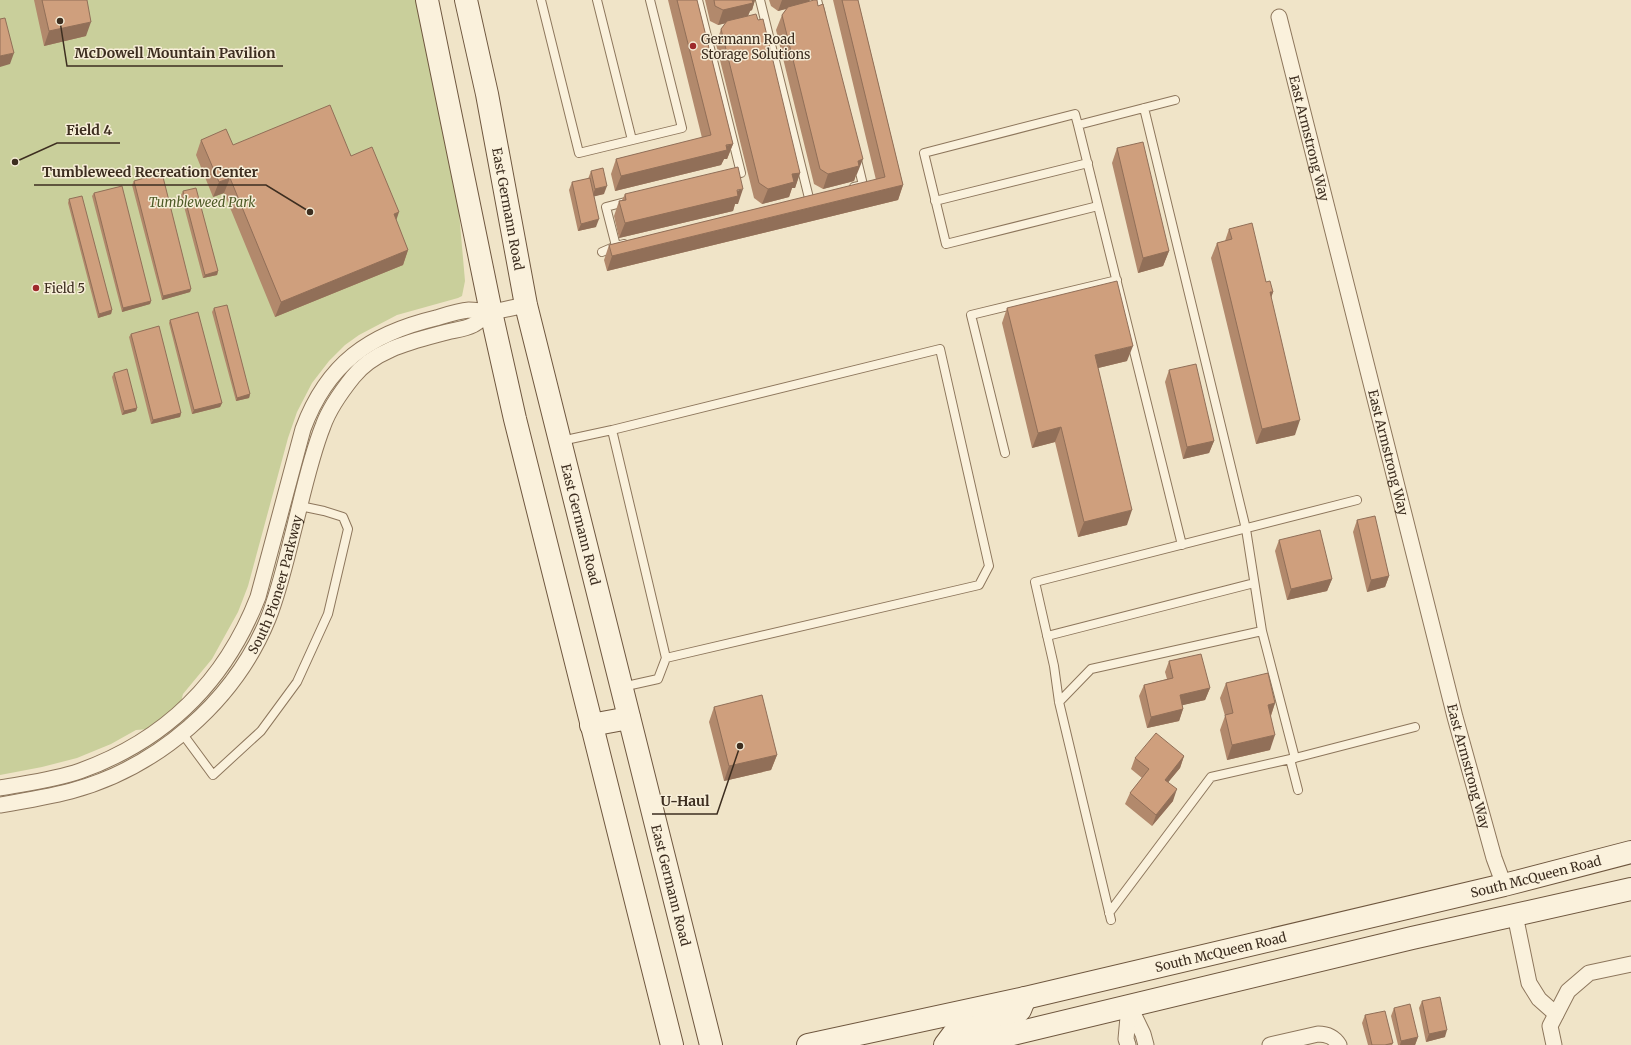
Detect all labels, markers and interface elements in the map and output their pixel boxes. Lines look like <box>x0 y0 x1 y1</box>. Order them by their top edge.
place label: Germann Road Storage Solutions <box>701 31 810 63</box>
callout: McDowell Mountain Pavilion <box>67 40 283 66</box>
marker: Germann Road Storage Solutions <box>688 41 698 51</box>
text: McDowell Mountain Pavilion <box>75 44 276 62</box>
street label: East Armstrong Way <box>1285 74 1333 203</box>
callout: Field 4 <box>57 117 120 143</box>
text: Field 4 <box>66 121 112 139</box>
street label: East Germann Road <box>488 146 527 272</box>
callout: Tumbleweed Recreation Center <box>34 159 266 185</box>
text: Tumbleweed Recreation Center <box>42 163 259 181</box>
park label: Tumbleweed Park <box>149 194 255 211</box>
place label: Field 5 <box>44 280 85 297</box>
marker: Field 5 <box>31 283 41 293</box>
street label: East Armstrong Way <box>1364 388 1412 518</box>
street label: East Germann Road <box>557 462 604 587</box>
street label: South Pioneer Parkway <box>244 513 306 657</box>
street label: East Armstrong Way <box>1443 702 1494 831</box>
callout: U-Haul <box>652 788 717 814</box>
text: U-Haul <box>661 792 710 810</box>
street label: East Germann Road <box>647 823 694 948</box>
street label: South McQueen Road <box>1469 852 1603 902</box>
street label: South McQueen Road <box>1153 929 1288 976</box>

